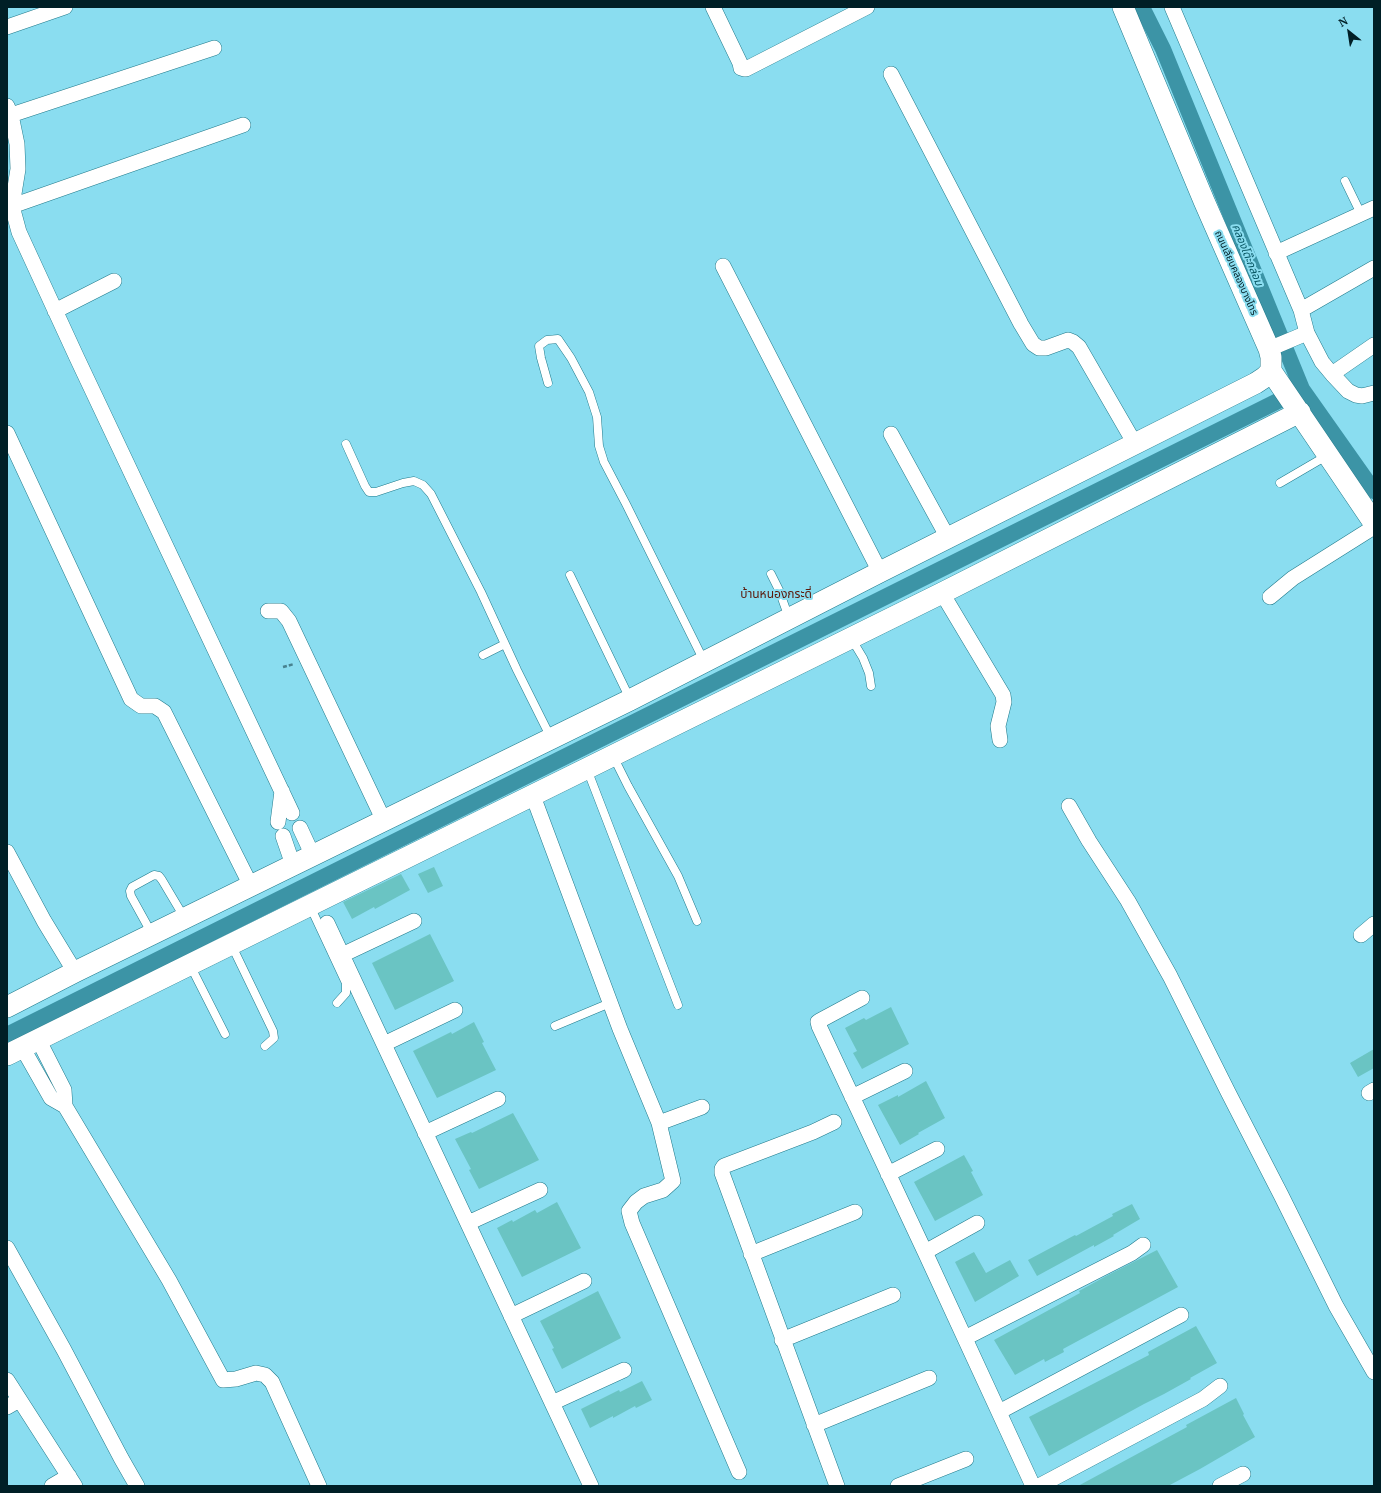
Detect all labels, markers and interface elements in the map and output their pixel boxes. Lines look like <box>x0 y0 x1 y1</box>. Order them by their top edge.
north arrow <box>1329 12 1369 52</box>
text: N <box>1336 13 1350 30</box>
water label: คลองโต๊ะกล่อม <box>1229 222 1265 288</box>
street label: ถนนเลียบคลองบางไทร <box>1212 229 1260 317</box>
district label: บ้านหนองกระดี่ <box>740 588 812 602</box>

